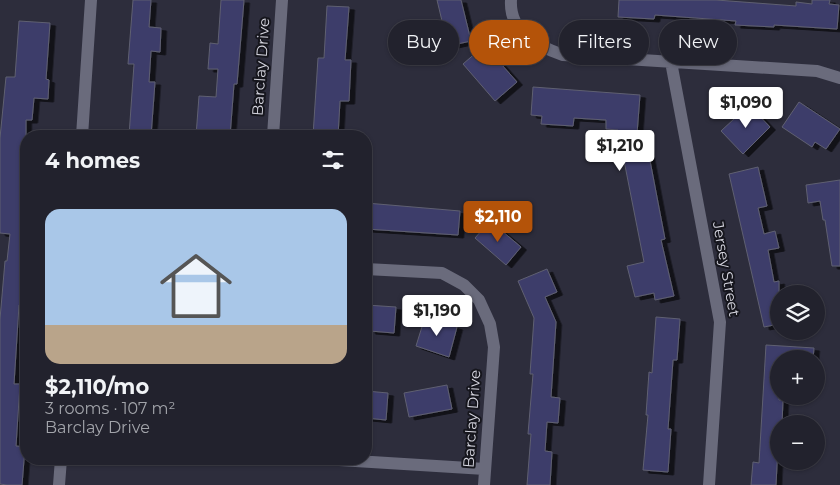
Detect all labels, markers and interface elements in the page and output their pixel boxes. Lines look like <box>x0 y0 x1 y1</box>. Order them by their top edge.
street label: Barclay Drive <box>248 17 273 117</box>
chip: Buy <box>388 20 459 65</box>
chip: Rent <box>469 20 549 65</box>
chip: Filters <box>559 20 649 65</box>
chip: New <box>659 20 737 65</box>
pin: $1,090 <box>705 86 787 129</box>
text: $1,090 <box>720 93 772 112</box>
pin: $1,210 <box>579 130 661 172</box>
text: $1,210 <box>596 136 644 155</box>
icon: filters <box>319 146 347 174</box>
text: 4 homes <box>45 148 140 173</box>
pin: $2,110 <box>457 200 539 243</box>
text: $2,110 <box>474 207 522 226</box>
street label: Jersey Street <box>709 219 744 318</box>
icon: home <box>151 241 241 331</box>
map controls <box>770 285 825 470</box>
button: layers <box>770 285 825 340</box>
pin: $1,190 <box>396 294 478 337</box>
text: $1,190 <box>413 301 461 320</box>
button: + <box>770 350 825 405</box>
street label: Barclay Drive <box>459 369 484 469</box>
text: $2,110/mo <box>45 374 149 399</box>
text: 3 rooms · 107 m² <box>45 399 175 418</box>
button: − <box>770 415 825 470</box>
text: Barclay Drive <box>45 418 150 437</box>

